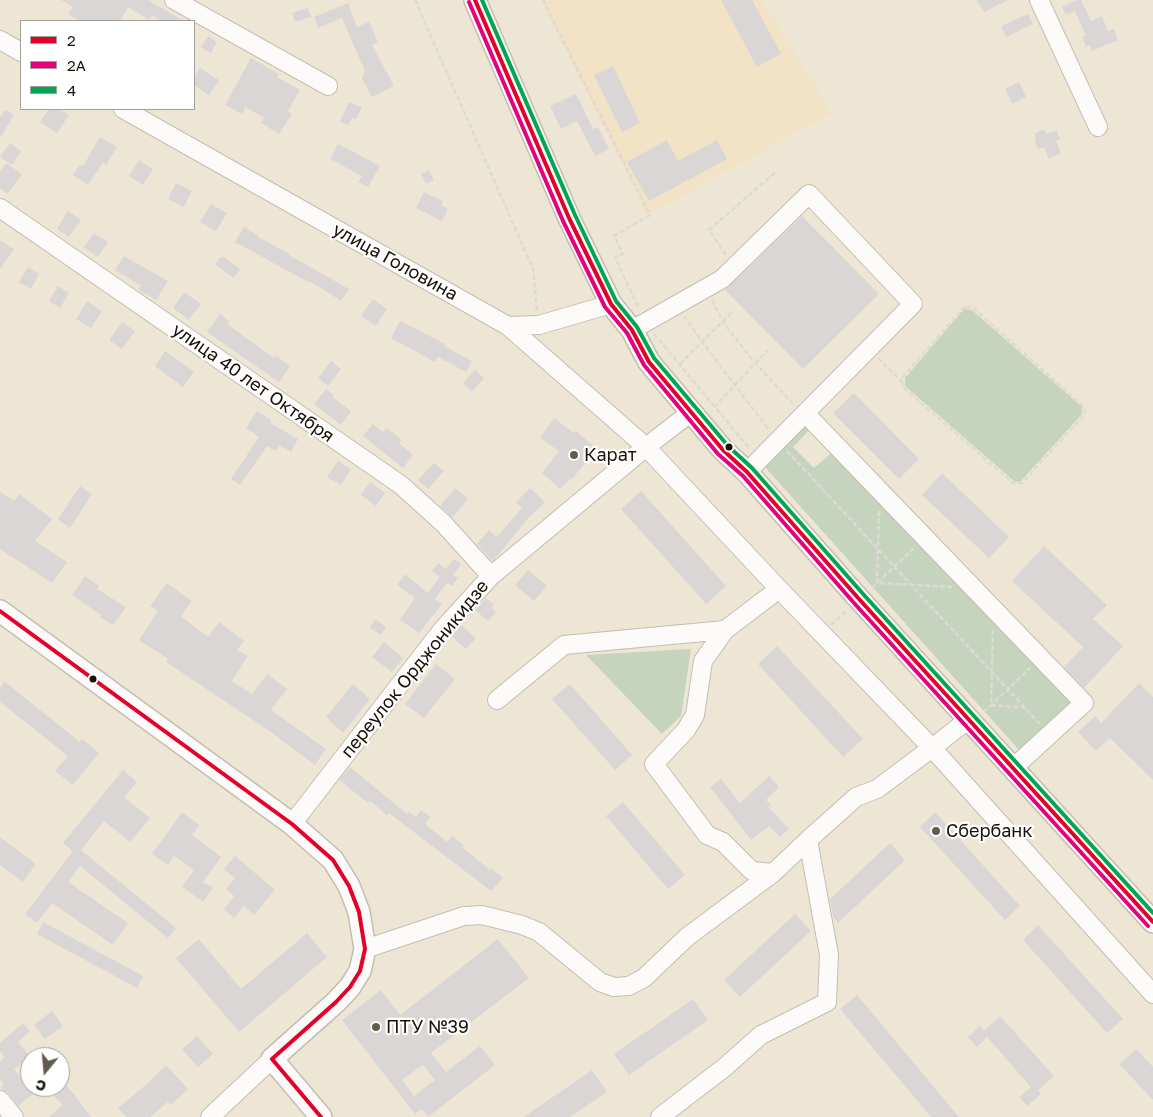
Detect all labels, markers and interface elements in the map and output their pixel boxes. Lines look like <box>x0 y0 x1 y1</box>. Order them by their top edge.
legend <box>20 20 195 110</box>
text: 2 <box>67 31 76 49</box>
text: 2А <box>67 56 86 74</box>
text: 4 <box>67 81 76 99</box>
street label: улица Головина <box>329 219 461 305</box>
street label: улица 40 лет Октября <box>168 319 338 447</box>
unlabelled marker <box>724 442 734 452</box>
place label: Карат <box>584 444 636 466</box>
marker: Карат <box>568 449 580 461</box>
street label: переулок Орджоникидзе <box>337 576 493 762</box>
unlabelled marker <box>88 674 98 684</box>
place label: Сбербанк <box>946 820 1033 842</box>
marker: Сбербанк <box>930 825 942 837</box>
place label: ПТУ №39 <box>386 1016 469 1038</box>
marker: ПТУ №39 <box>370 1021 382 1033</box>
north arrow <box>20 1047 70 1097</box>
text: С <box>34 1076 48 1095</box>

